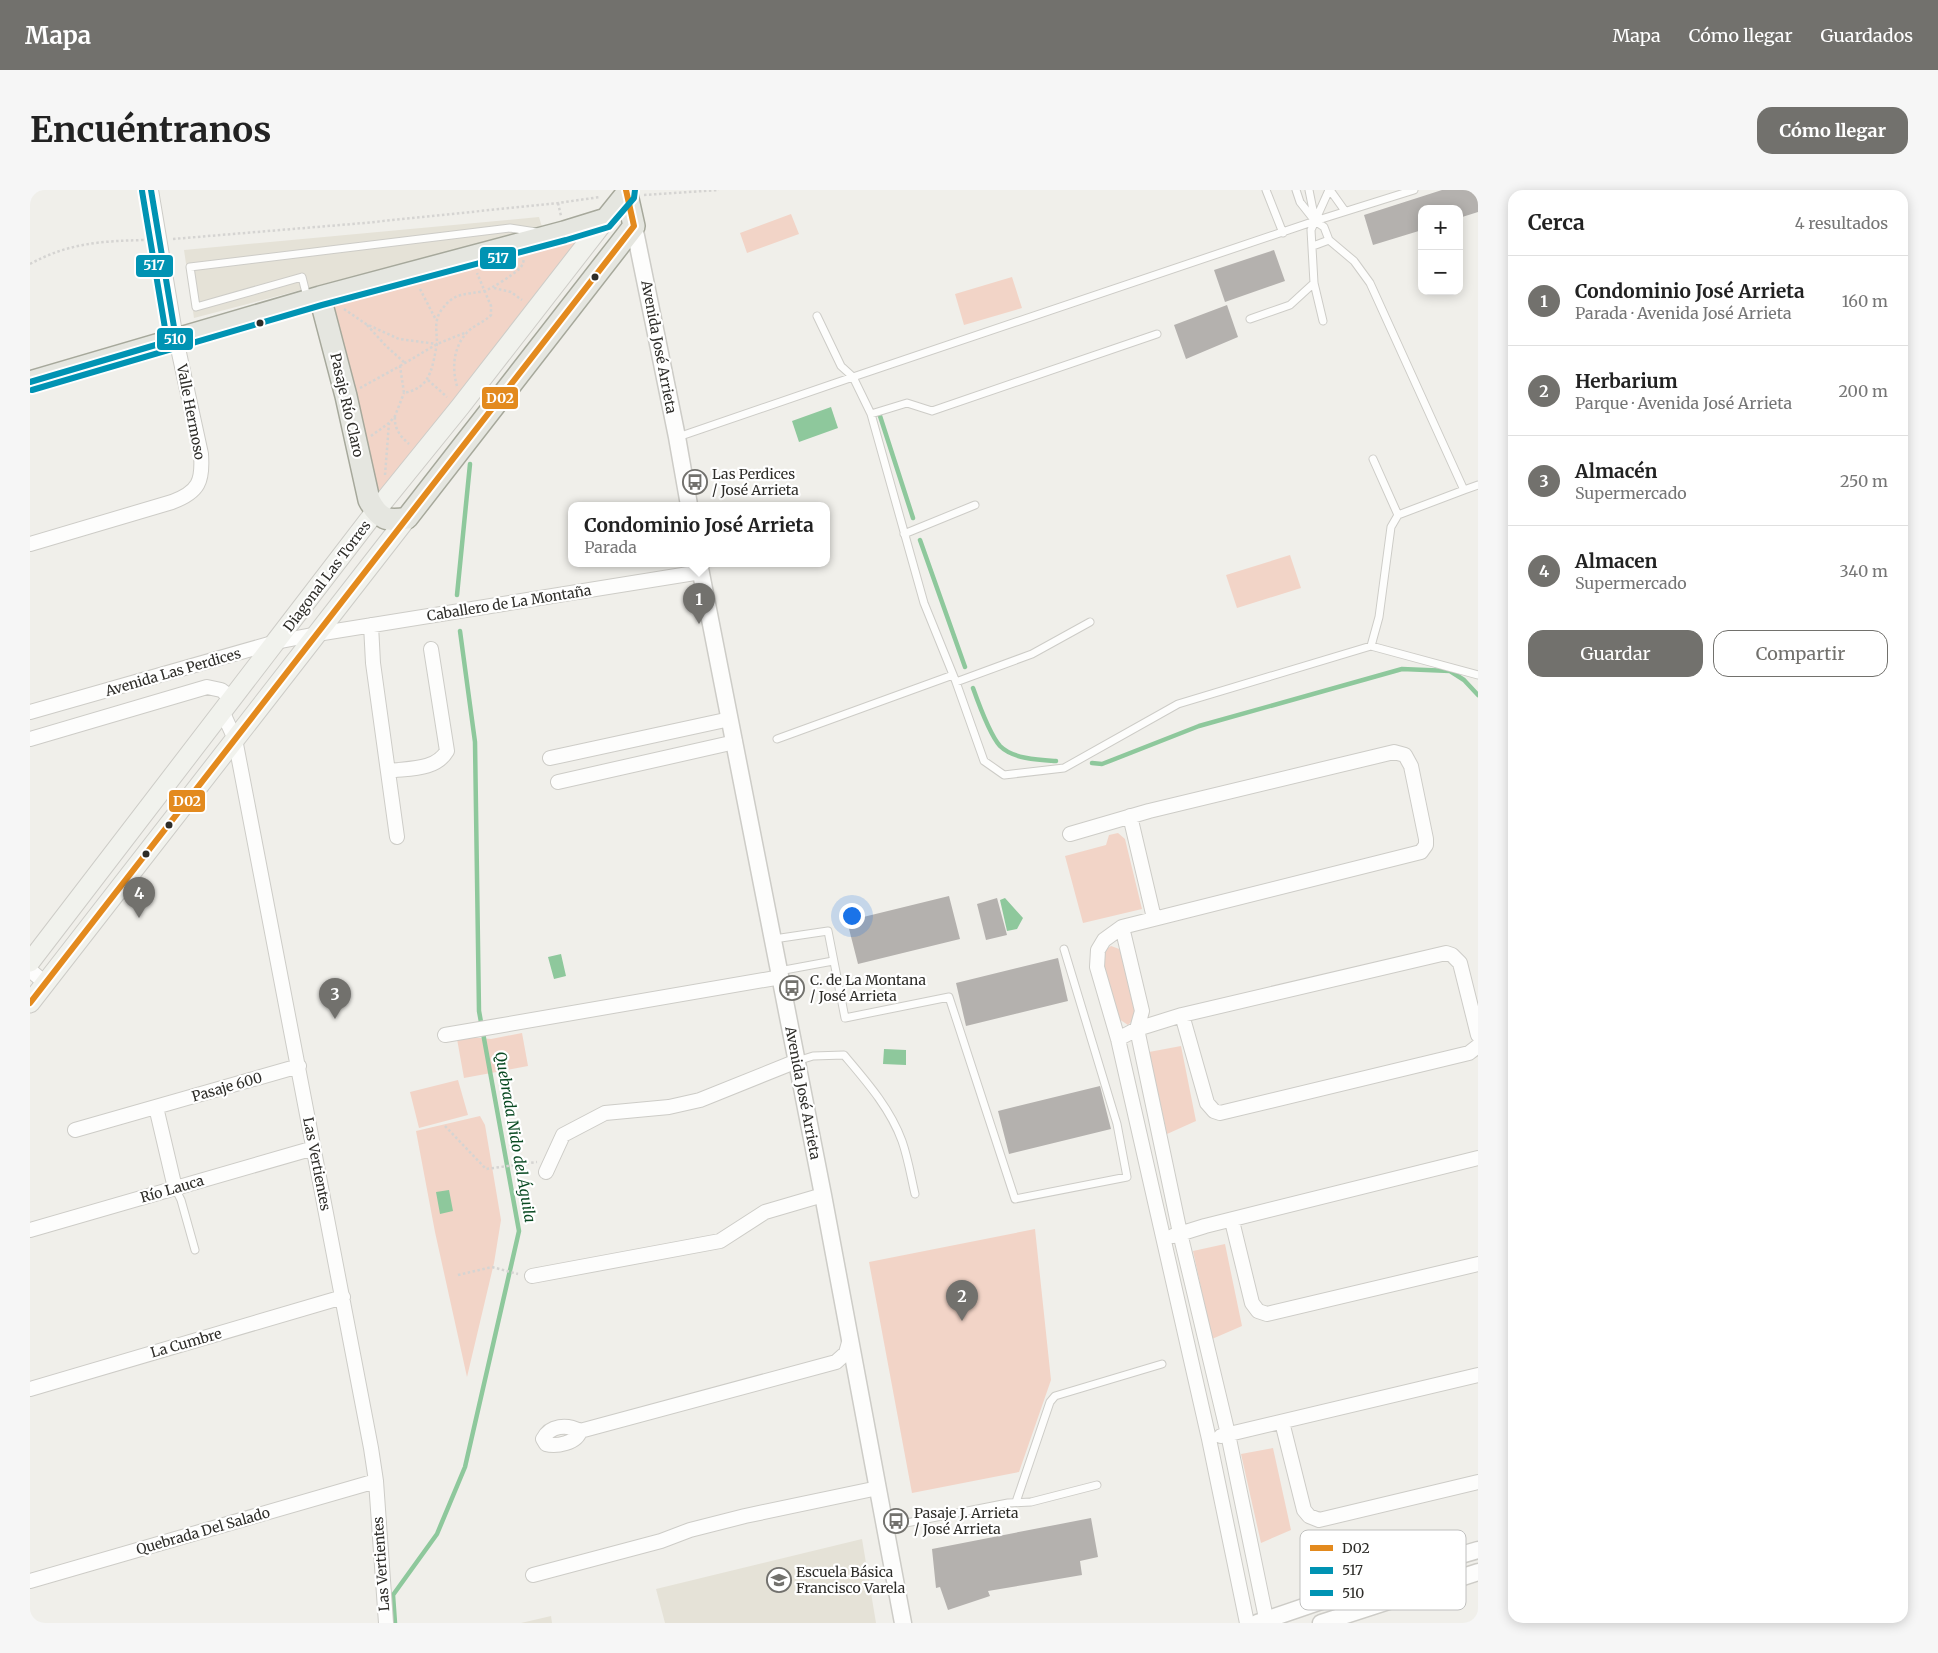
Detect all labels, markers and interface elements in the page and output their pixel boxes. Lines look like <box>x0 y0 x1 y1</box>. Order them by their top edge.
text: Mapa <box>25 20 91 51</box>
text: Mapa <box>1612 24 1661 47</box>
text: Cómo llegar <box>1689 24 1792 47</box>
text: Guardados <box>1820 24 1913 47</box>
button: Cómo llegar <box>1757 107 1908 154</box>
text: Encuéntranos <box>30 108 271 152</box>
map controls <box>1418 205 1463 295</box>
button: + <box>1418 205 1463 250</box>
text: Cerca <box>1528 209 1585 236</box>
text: 4 resultados <box>1795 213 1888 233</box>
line badge: 517 <box>479 246 517 270</box>
text: 517 <box>487 249 509 267</box>
button: − <box>1418 250 1463 295</box>
line badge: 517 <box>135 254 174 278</box>
text: 517 <box>143 256 165 274</box>
unlabelled marker <box>590 272 600 282</box>
street label: Avenida José Arrieta <box>637 278 681 416</box>
text: Condominio José Arrieta <box>1575 279 1805 303</box>
text: 1 <box>1540 291 1548 311</box>
text: 160 m <box>1842 291 1888 311</box>
text: Parada · Avenida José Arrieta <box>1575 303 1792 323</box>
unlabelled marker <box>255 318 265 328</box>
line badge: 510 <box>156 327 194 351</box>
text: 510 <box>164 330 186 348</box>
street label: Pasaje Río Claro <box>326 351 368 459</box>
street label: Valle Hermoso <box>173 362 209 461</box>
text: Herbarium <box>1575 369 1678 393</box>
text: 2 <box>1539 381 1549 401</box>
text: 200 m <box>1838 381 1888 401</box>
line badge: D02 <box>481 386 519 410</box>
text: D02 <box>486 389 514 407</box>
text: Parque · Avenida José Arrieta <box>1575 393 1792 413</box>
text: Almacén <box>1575 459 1657 483</box>
place label: Las Perdices / José Arrieta <box>712 465 799 499</box>
bus stop icon: Las Perdices / José Arrieta <box>682 469 708 495</box>
text: 3 <box>1539 471 1549 491</box>
text: 250 m <box>1840 471 1888 491</box>
text: Supermercado <box>1575 483 1687 503</box>
popup <box>568 502 830 567</box>
text: Condominio José Arrieta <box>584 513 814 537</box>
street label: Diagonal Las Torres <box>279 517 375 635</box>
text: Parada <box>584 537 637 557</box>
text: Almacen <box>1575 549 1657 573</box>
text: 4 <box>1539 561 1549 581</box>
text: 340 m <box>1839 561 1888 581</box>
text: Supermercado <box>1575 573 1687 593</box>
street label: Caballero de La Montaña <box>426 581 593 625</box>
pin: 1 <box>683 583 715 624</box>
button: Guardar <box>1528 630 1703 677</box>
button: Compartir <box>1713 630 1888 677</box>
street label: Avenida Las Perdices <box>102 644 243 700</box>
line badge: D02 <box>168 789 206 813</box>
text: D02 <box>173 792 201 810</box>
unlabelled marker <box>164 820 174 830</box>
unlabelled marker <box>141 849 151 859</box>
pin: 4 <box>123 877 155 918</box>
your location <box>839 903 865 929</box>
place label: C. de La Montana / José Arrieta <box>810 971 926 1005</box>
bus stop icon: C. de La Montana / José Arrieta <box>779 975 805 1001</box>
pin: 3 <box>319 978 351 1019</box>
street label: Avenida José Arrieta <box>781 1024 825 1162</box>
water label: Quebrada Nido del Águila <box>491 1050 541 1224</box>
street label: Pasaje 600 <box>190 1068 264 1106</box>
street label: Las Vertientes <box>299 1116 335 1212</box>
street label: Río Lauca <box>138 1171 206 1207</box>
pin: 2 <box>946 1280 978 1321</box>
street label: La Cumbre <box>148 1324 224 1362</box>
street label: Quebrada Del Salado <box>134 1503 272 1559</box>
place label: Pasaje J. Arrieta / José Arrieta <box>914 1504 1019 1538</box>
bus stop icon: Pasaje J. Arrieta / José Arrieta <box>883 1508 909 1534</box>
street label: Las Vertientes <box>369 1516 393 1612</box>
legend <box>1300 1530 1466 1610</box>
text: D02 <box>1342 1539 1370 1557</box>
text: 517 <box>1342 1561 1363 1579</box>
place label: Escuela Básica Francisco Varela <box>796 1563 906 1597</box>
school or university icon: Escuela Básica Francisco Varela <box>766 1567 792 1593</box>
text: 510 <box>1342 1584 1364 1602</box>

